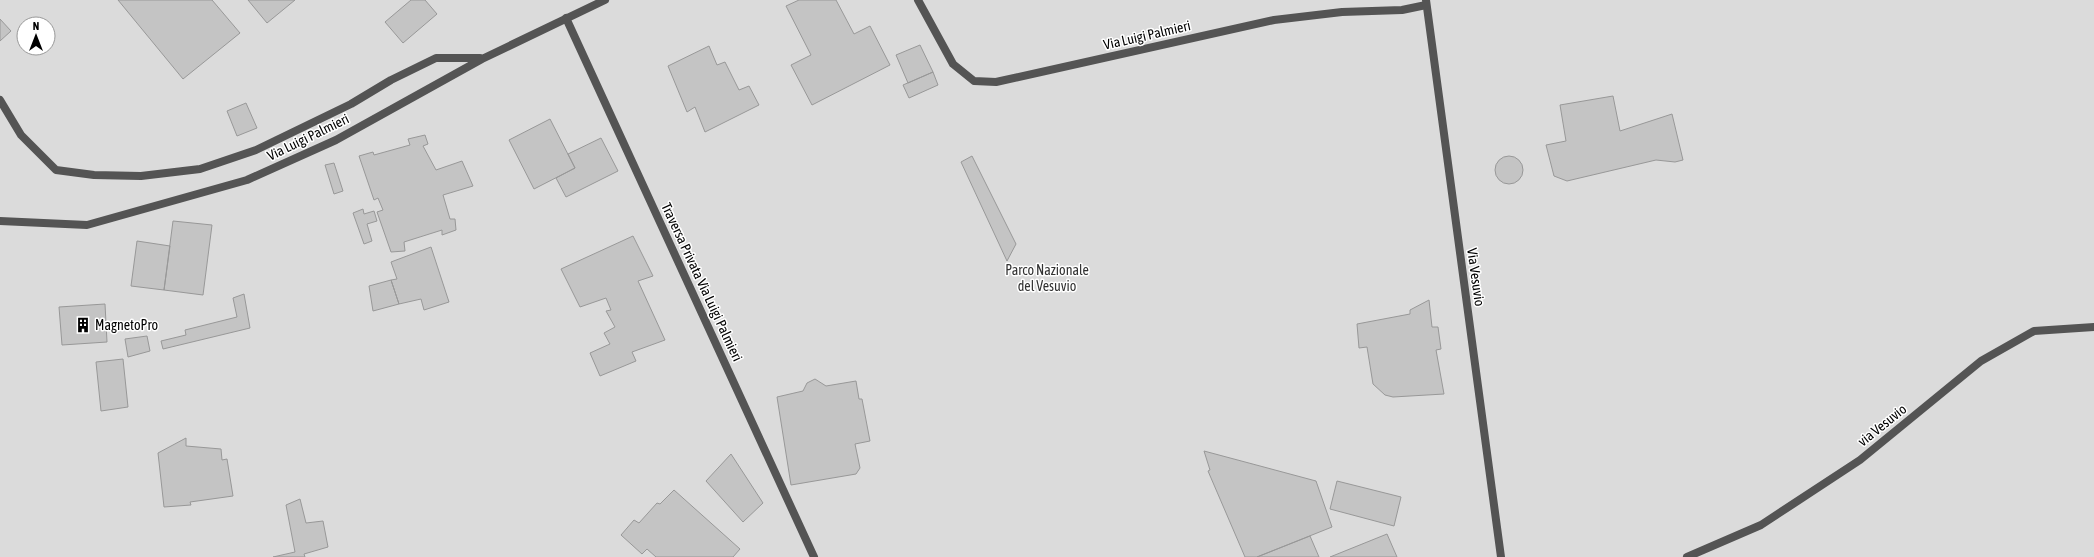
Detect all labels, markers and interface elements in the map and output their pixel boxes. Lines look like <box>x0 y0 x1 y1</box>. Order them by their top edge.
north arrow <box>16 16 56 56</box>
street label: Via Luigi Palmieri <box>1102 17 1192 53</box>
text: N <box>33 20 39 32</box>
street label: Via Luigi Palmieri <box>265 110 351 164</box>
street label: Traversa Privata Via Luigi Palmieri <box>658 200 746 364</box>
street label: Via Vesuvio <box>1464 247 1488 307</box>
park label: Parco Nazionale del Vesuvio <box>1005 262 1089 294</box>
building icon: MagnetoPro <box>74 316 92 334</box>
place label: MagnetoPro <box>95 317 158 333</box>
street label: via Vesuvio <box>1855 401 1909 449</box>

